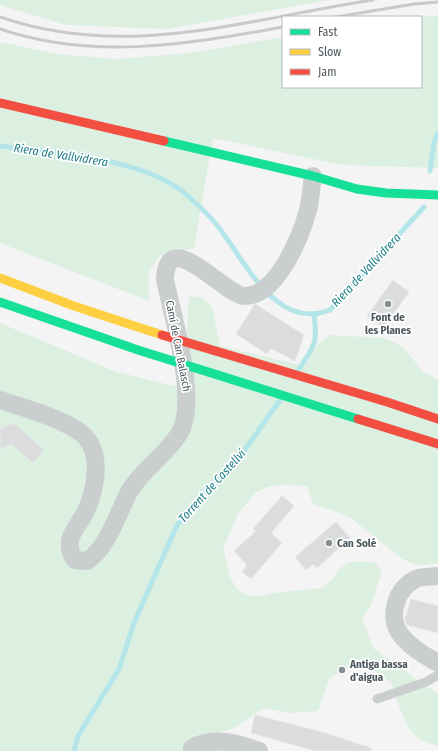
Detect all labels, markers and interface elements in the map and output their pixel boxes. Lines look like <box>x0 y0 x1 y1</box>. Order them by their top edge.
legend <box>282 16 422 88</box>
text: Fast <box>318 25 337 39</box>
text: Slow <box>318 45 341 59</box>
text: Jam <box>318 65 336 79</box>
water label: Riera de Vallvidrera <box>13 141 109 169</box>
water label: Riera de Vallvidrera <box>328 230 404 310</box>
street label: Camí de Can Balasch <box>163 299 193 393</box>
marker: Font de les Planes <box>383 299 393 309</box>
place label: Font de les Planes <box>365 311 411 337</box>
water label: Torrent de Castellví <box>175 446 249 525</box>
place label: Can Solé <box>337 537 377 550</box>
marker: Can Solé <box>324 538 334 548</box>
place label: Antiga bassa d'aigua <box>349 658 408 684</box>
marker: Antiga bassa d'aigua <box>337 665 347 675</box>

